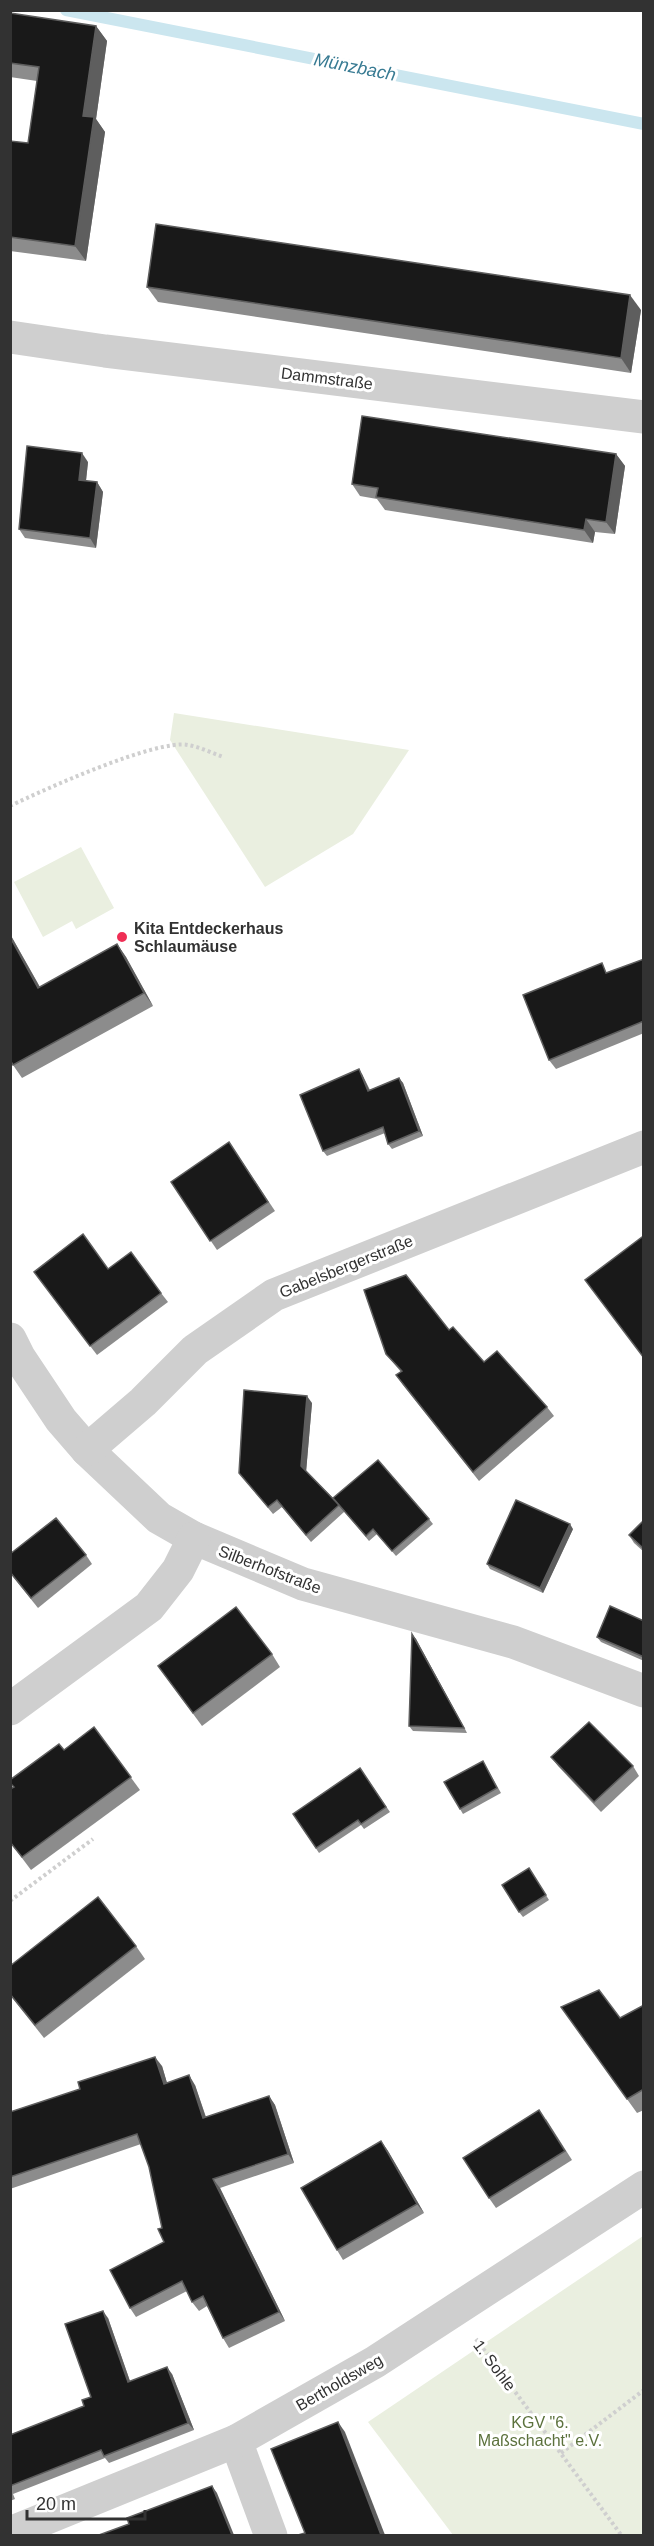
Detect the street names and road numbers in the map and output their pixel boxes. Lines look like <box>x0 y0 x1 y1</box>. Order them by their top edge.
street label: Dammstraße <box>280 364 374 393</box>
street label: Gabelsbergerstraße <box>277 1232 415 1301</box>
street label: Silberhofstraße <box>216 1542 324 1597</box>
street label: 1. Sohle <box>470 2337 519 2394</box>
street label: Bertholdsweg <box>293 2351 385 2414</box>

